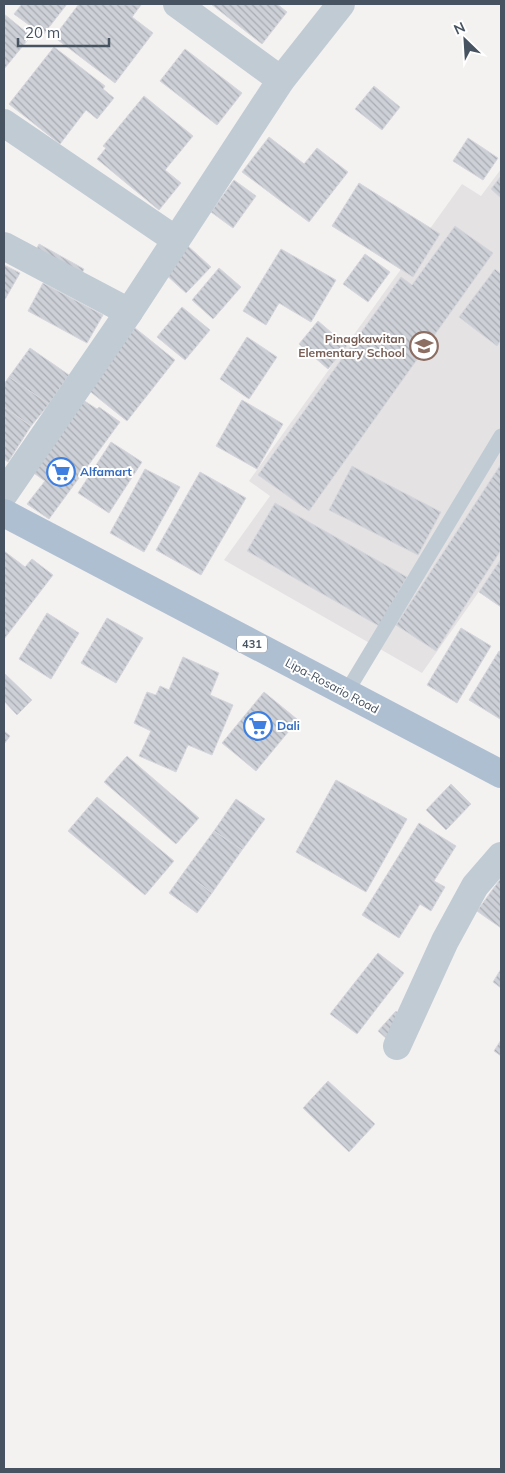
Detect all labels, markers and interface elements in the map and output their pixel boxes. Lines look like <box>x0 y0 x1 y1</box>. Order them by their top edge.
scale bar <box>18 15 109 47</box>
north arrow <box>440 15 490 65</box>
text: N <box>451 18 468 39</box>
text: 20 m <box>25 23 60 42</box>
place label: Pinagkawitan Elementary School <box>298 331 405 360</box>
school or university icon: Pinagkawitan Elementary School <box>409 331 439 361</box>
supermarket icon: Alfamart <box>46 457 76 487</box>
place label: Alfamart <box>80 464 132 479</box>
road number: 431 <box>237 636 267 652</box>
street label: Lipa-Rosario Road <box>283 655 382 717</box>
supermarket icon: Dali <box>243 711 273 741</box>
place label: Dali <box>277 718 300 733</box>

